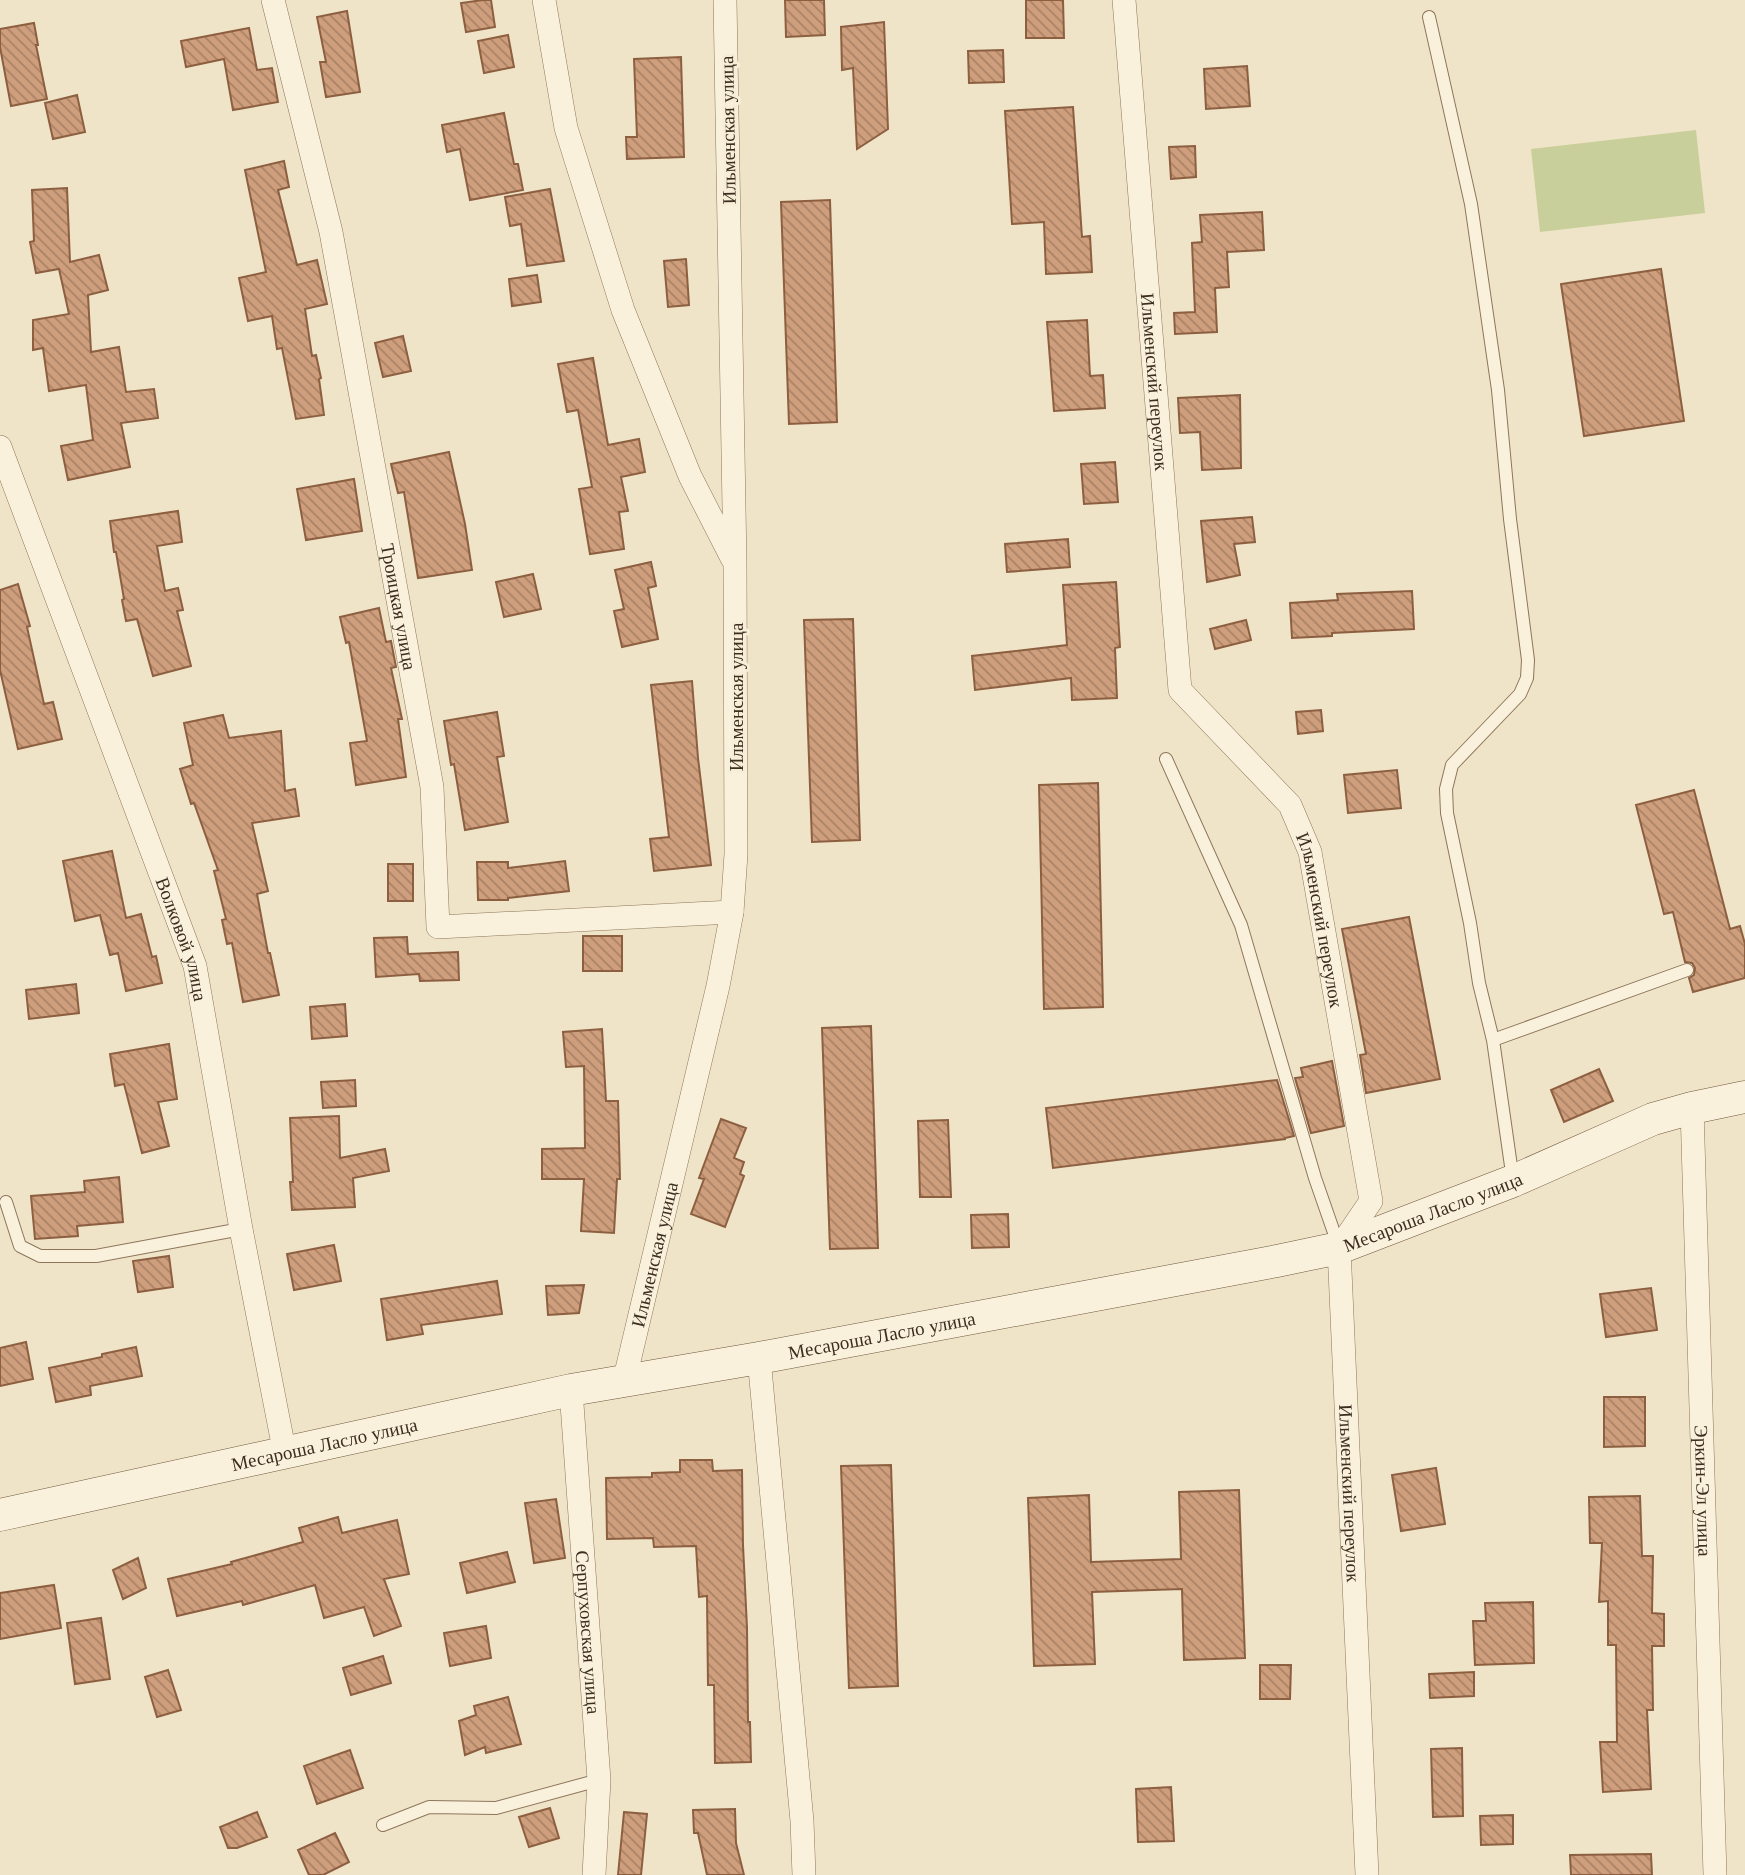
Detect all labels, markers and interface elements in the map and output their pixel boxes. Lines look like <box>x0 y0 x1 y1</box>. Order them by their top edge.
street label: Ильменская улица <box>716 55 740 205</box>
street label: Ильменский переулок <box>1137 292 1173 472</box>
street label: Троицкая улица <box>377 542 421 672</box>
street label: Ильменская улица <box>726 622 747 771</box>
street label: Ильменский переулок <box>1292 829 1348 1010</box>
street label: Волковой улица <box>152 874 212 1003</box>
street label: Месароша Ласло улица <box>1340 1168 1526 1256</box>
street label: Ильменская улица <box>627 1179 682 1329</box>
street label: Месароша Ласло улица <box>786 1307 977 1363</box>
street label: Ильменский переулок <box>1335 1404 1364 1583</box>
street label: Месароша Ласло улица <box>229 1413 420 1475</box>
street label: Эркин-Эл улица <box>1691 1425 1716 1557</box>
street label: Серпуховская улица <box>572 1550 605 1715</box>

